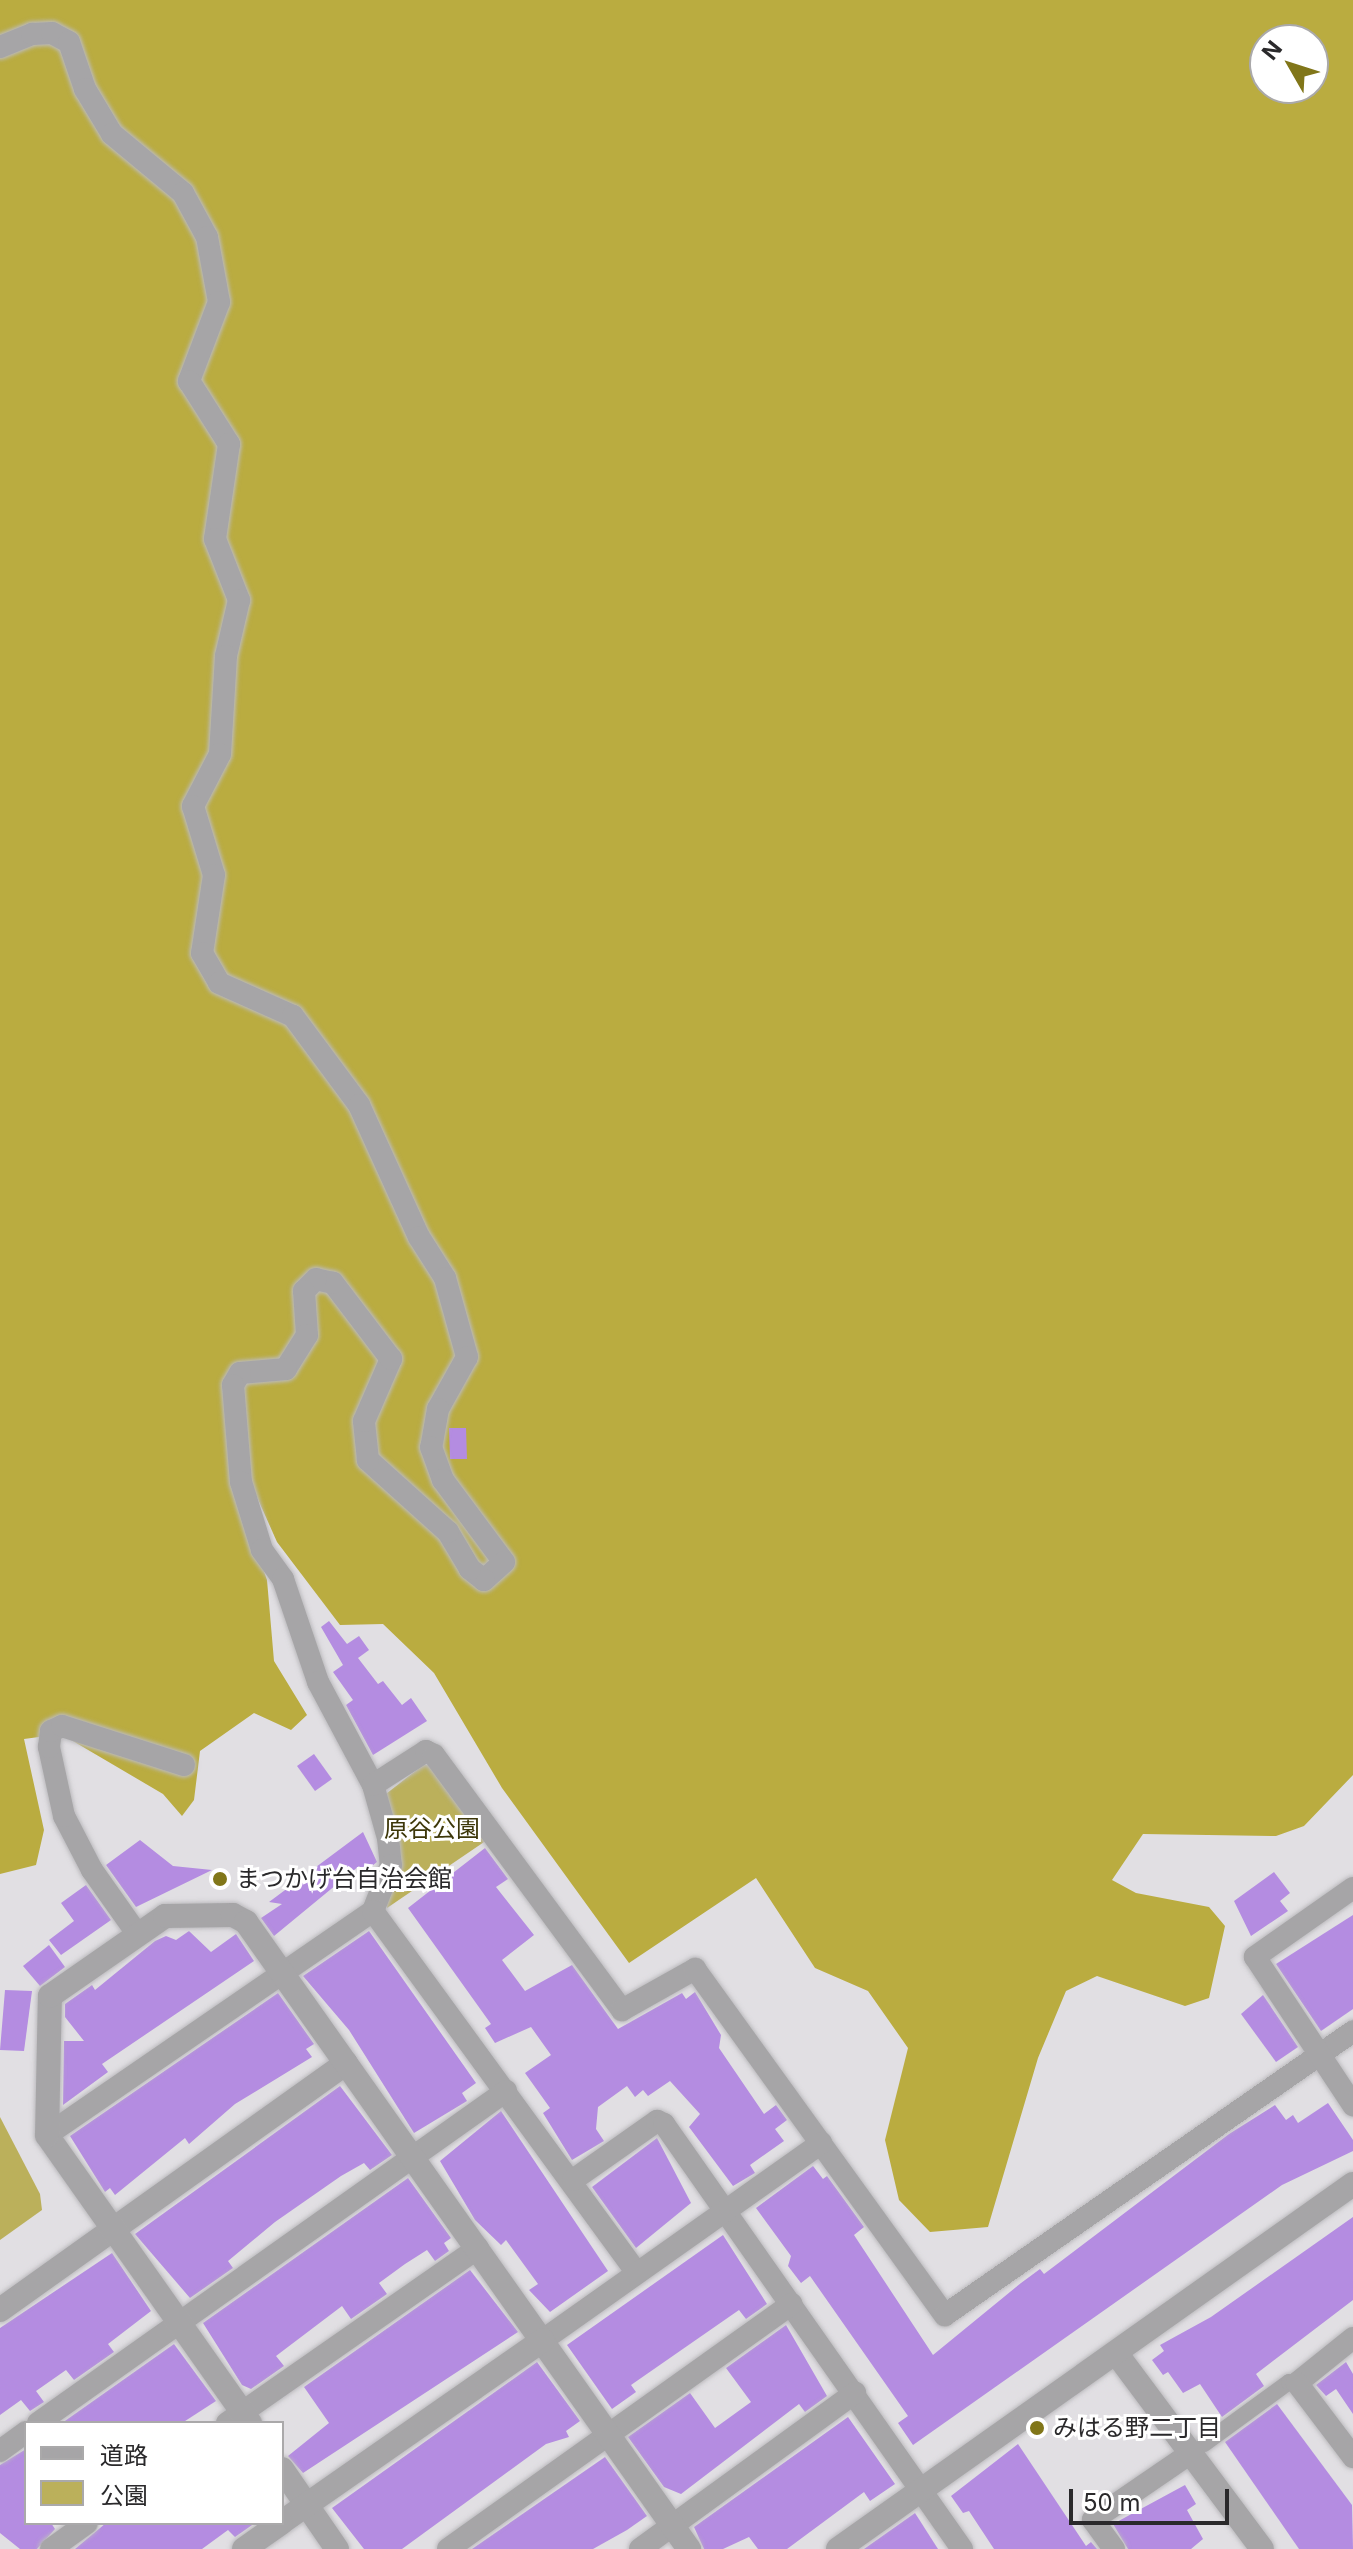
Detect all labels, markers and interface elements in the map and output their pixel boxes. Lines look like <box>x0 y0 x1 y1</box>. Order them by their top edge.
north arrow <box>1249 24 1329 104</box>
text: N <box>1257 35 1287 65</box>
park label: 原谷公園 <box>384 1815 480 1843</box>
place label: まつかげ台自治会館 <box>236 1865 452 1893</box>
marker: まつかげ台自治会館 <box>211 1870 229 1888</box>
place label: みはる野二丁目 <box>1053 2414 1221 2442</box>
marker: みはる野二丁目 <box>1028 2419 1046 2437</box>
legend <box>24 2421 284 2525</box>
text: 道路 <box>100 2441 148 2470</box>
scale bar <box>1073 2473 1233 2523</box>
text: 公園 <box>100 2481 148 2510</box>
text: 50 m <box>1083 2488 1141 2517</box>

